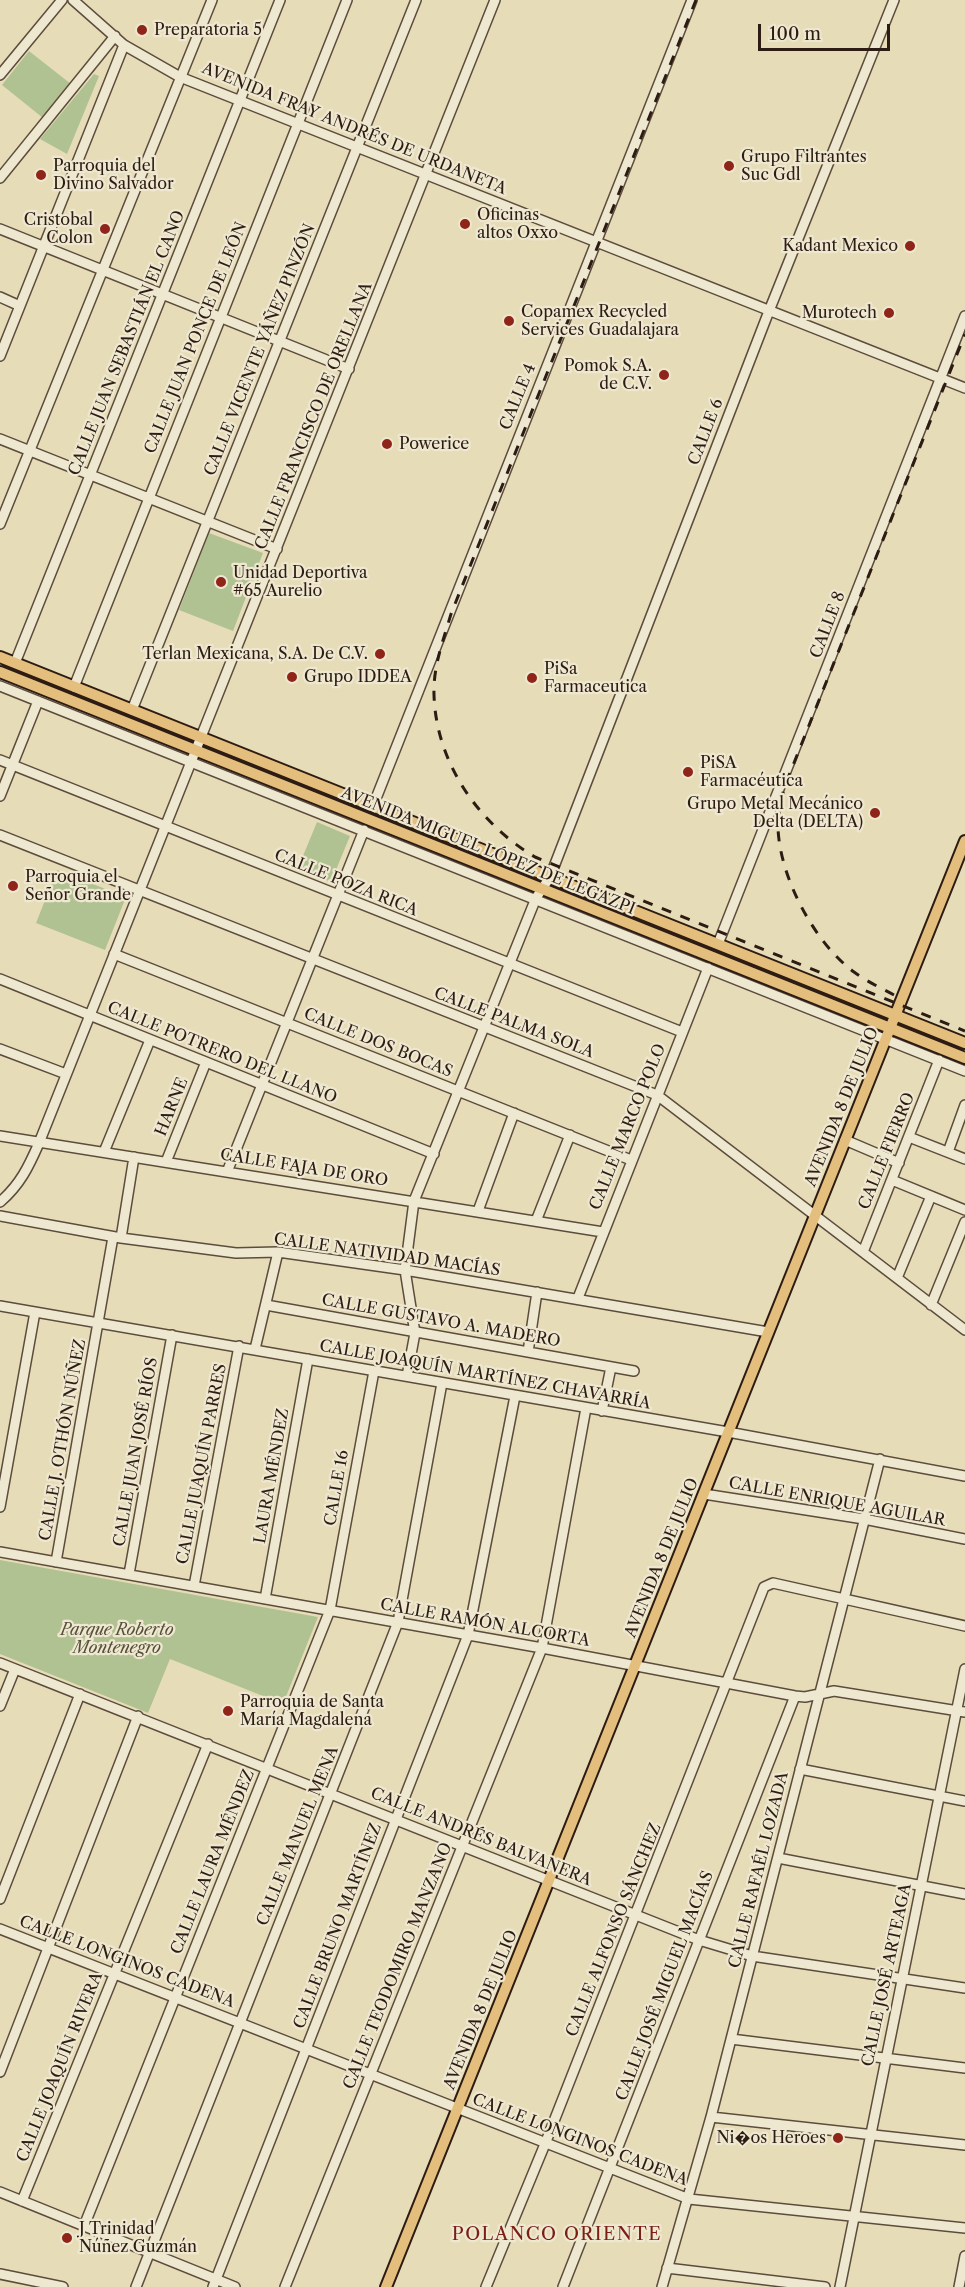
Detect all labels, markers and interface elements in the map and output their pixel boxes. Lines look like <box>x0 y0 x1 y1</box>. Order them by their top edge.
scale bar <box>761 12 893 50</box>
place label: Preparatoria 5 <box>154 20 262 40</box>
marker: Preparatoria 5 <box>135 23 149 37</box>
text: 100 m <box>769 23 821 45</box>
street label: AVENIDA FRAY ANDRÉS DE URDANETA <box>199 59 509 199</box>
place label: Grupo Filtrantes Suc Gdl <box>741 147 867 185</box>
place label: Parroquia del Divino Salvador <box>53 156 174 194</box>
marker: Grupo Filtrantes Suc Gdl <box>722 159 736 173</box>
marker: Parroquia del Divino Salvador <box>34 168 48 182</box>
place label: Oficinas altos Oxxo <box>477 205 558 243</box>
street label: CALLE JUAN SEBASTIÁN EL CANO <box>65 208 189 478</box>
place label: Cristobal Colon <box>24 210 93 248</box>
marker: Oficinas altos Oxxo <box>458 217 472 231</box>
street label: CALLE JUAN PONCE DE LEÓN <box>141 220 251 456</box>
street label: CALLE VICENTE YÁÑEZ PINZÓN <box>201 221 319 479</box>
marker: Cristobal Colon <box>98 222 112 236</box>
place label: Kadant Mexico <box>782 236 898 256</box>
marker: Kadant Mexico <box>903 239 917 253</box>
street label: CALLE FRANCISCO DE ORELLANA <box>251 279 377 553</box>
place label: Copamex Recycled Services Guadalajara <box>521 302 679 340</box>
place label: Murotech <box>802 303 877 323</box>
marker: Murotech <box>882 306 896 320</box>
marker: Copamex Recycled Services Guadalajara <box>502 314 516 328</box>
place label: Pomok S.A. de C.V. <box>564 356 652 394</box>
street label: CALLE 4 <box>496 361 540 433</box>
marker: Pomok S.A. de C.V. <box>657 368 671 382</box>
street label: CALLE 6 <box>685 396 727 468</box>
place label: Powerice <box>399 434 469 454</box>
marker: Powerice <box>380 437 394 451</box>
place label: Unidad Deportiva #65 Aurelio <box>233 563 367 601</box>
marker: Unidad Deportiva #65 Aurelio <box>214 575 228 589</box>
street label: CALLE 8 <box>807 589 849 661</box>
place label: Terlan Mexicana, S.A. De C.V. <box>142 644 368 664</box>
marker: Terlan Mexicana, S.A. De C.V. <box>373 647 387 661</box>
place label: PiSa Farmaceutica <box>544 659 647 697</box>
place label: Grupo IDDEA <box>304 667 412 687</box>
marker: Grupo IDDEA <box>285 670 299 684</box>
marker: PiSa Farmaceutica <box>525 671 539 685</box>
place label: PiSA Farmacéutica <box>700 753 803 791</box>
marker: PiSA Farmacéutica <box>681 765 695 779</box>
street label: AVENIDA MIGUEL LÓPEZ DE LEGAZPI <box>338 783 638 919</box>
place label: Grupo Metal Mecánico Delta (DELTA) <box>687 794 863 832</box>
marker: Grupo Metal Mecánico Delta (DELTA) <box>868 806 882 820</box>
street label: CALLE POZA RICA <box>272 845 420 921</box>
place label: Parroquia el Señor Grande <box>25 867 131 905</box>
marker: Parroquia el Señor Grande <box>6 879 20 893</box>
street label: CALLE PALMA SOLA <box>431 984 597 1062</box>
street label: CALLE POTRERO DEL LLANO <box>104 998 340 1108</box>
street label: CALLE DOS BOCAS <box>301 1004 455 1082</box>
street label: AVENIDA 8 DE JULIO <box>801 1024 883 1190</box>
street label: CALLE MARCO POLO <box>586 1041 670 1213</box>
street label: HARNE <box>152 1075 192 1139</box>
street label: CALLE FIERRO <box>855 1090 919 1212</box>
street label: CALLE FAJA DE ORO <box>219 1145 389 1191</box>
street label: CALLE NATIVIDAD MACÍAS <box>272 1230 502 1280</box>
street label: CALLE GUSTAVO A. MADERO <box>320 1291 562 1351</box>
street label: CALLE JOAQUÍN MARTÍNEZ CHAVARRÍA <box>318 1336 652 1414</box>
street label: CALLE J. OTHÓN NÚÑEZ <box>36 1338 90 1542</box>
street label: CALLE JUAN JOSÉ RÍOS <box>110 1356 162 1548</box>
street label: CALLE JUAQUÍN PARRES <box>173 1362 231 1566</box>
street label: LAURA MÉNDEZ <box>251 1407 293 1545</box>
street label: CALLE 16 <box>321 1449 353 1527</box>
street label: CALLE ENRIQUE AGUILAR <box>727 1473 947 1531</box>
street label: AVENIDA 8 DE JULIO <box>621 1475 703 1641</box>
street label: CALLE RAMÓN ALCORTA <box>379 1595 591 1651</box>
park label: Parque Roberto Montenegro <box>60 1620 174 1658</box>
place label: Parroquia de Santa María Magdalena <box>240 1692 384 1730</box>
marker: Parroquia de Santa María Magdalena <box>221 1704 235 1718</box>
street label: CALLE MANUEL MENA <box>253 1743 343 1929</box>
street label: CALLE LAURA MÉNDEZ <box>167 1767 259 1957</box>
street label: CALLE RAFAÉL LOZADA <box>725 1770 793 1970</box>
street label: CALLE ANDRÉS BALVANERA <box>368 1784 594 1890</box>
street label: CALLE ALFONSO SÁNCHEZ <box>562 1820 666 2040</box>
street label: CALLE BRUNO MARTÍNEZ <box>290 1821 386 2031</box>
street label: CALLE TEODOMIRO MANZANO <box>340 1840 456 2092</box>
street label: CALLE JOSÉ MIGUEL MACÍAS <box>612 1868 718 2104</box>
street label: CALLE JOSÉ ARTEAGA <box>858 1882 916 2068</box>
street label: CALLE LONGINOS CADENA <box>17 1912 237 2012</box>
street label: AVENIDA 8 DE JULIO <box>440 1927 522 2093</box>
street label: CALLE JOAQUÍN RIVERA <box>13 1969 107 2165</box>
street label: CALLE LONGINOS CADENA <box>470 2090 690 2190</box>
place label: Ni�os Heroes <box>716 2128 826 2148</box>
marker: Ni�os Heroes <box>831 2131 845 2145</box>
place label: J Trinidad Núñez Guzmán <box>79 2219 197 2257</box>
district label: POLANCO ORIENTE <box>452 2224 662 2246</box>
marker: J Trinidad Núñez Guzmán <box>60 2231 74 2245</box>

